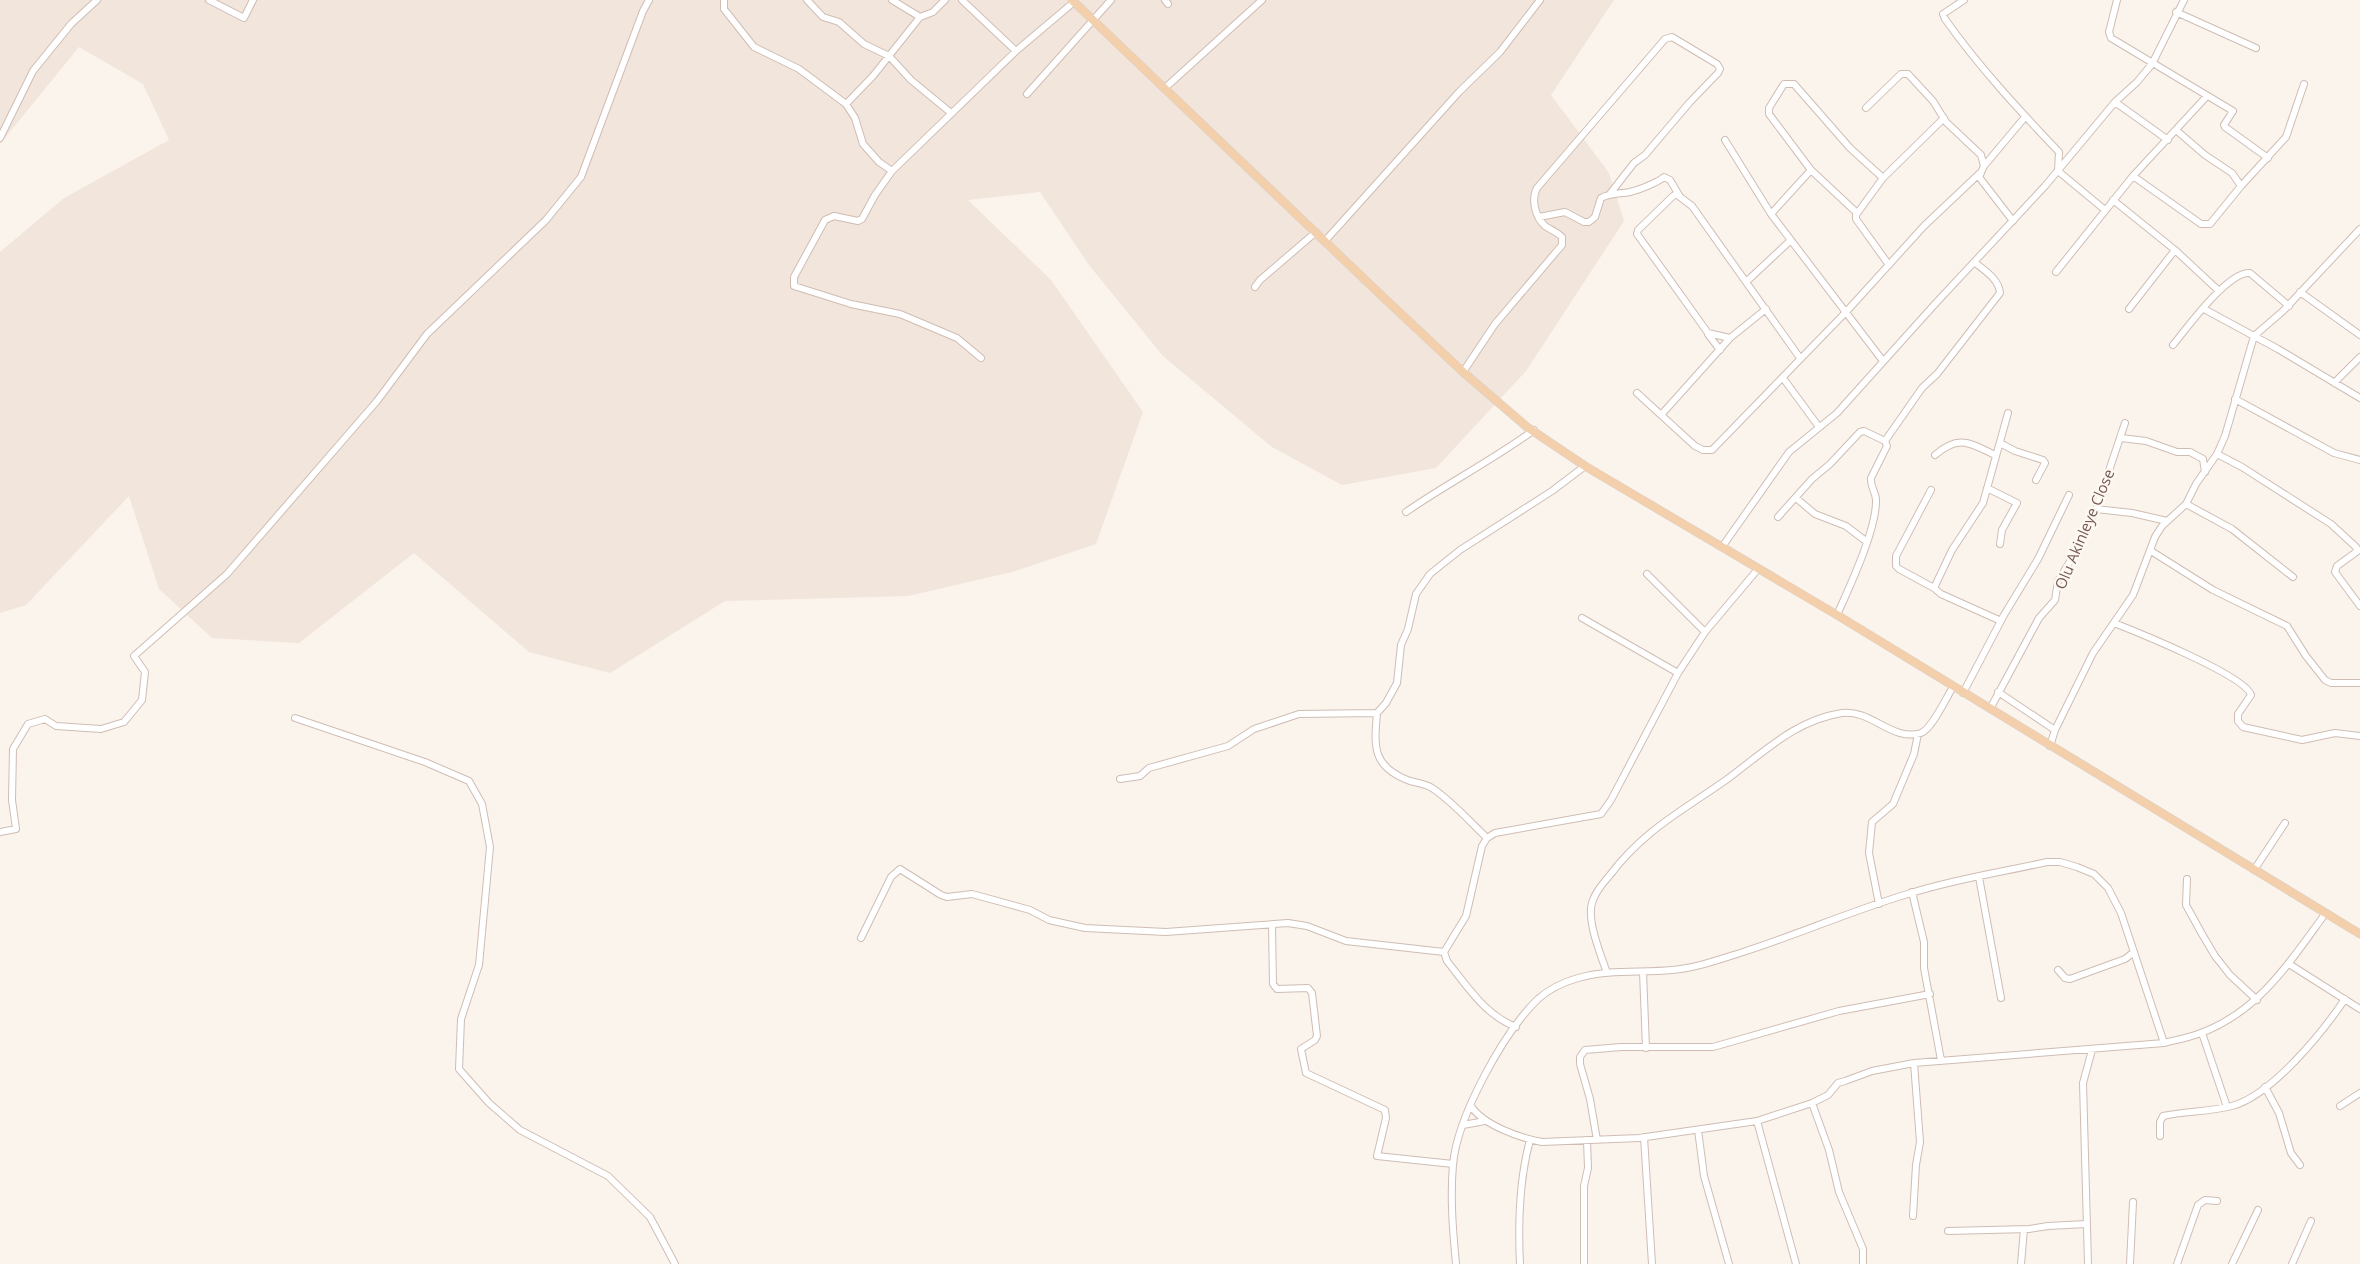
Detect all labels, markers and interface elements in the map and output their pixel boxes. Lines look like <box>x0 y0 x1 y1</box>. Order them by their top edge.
street label: Olu Akinleye Close <box>2050 466 2118 592</box>

